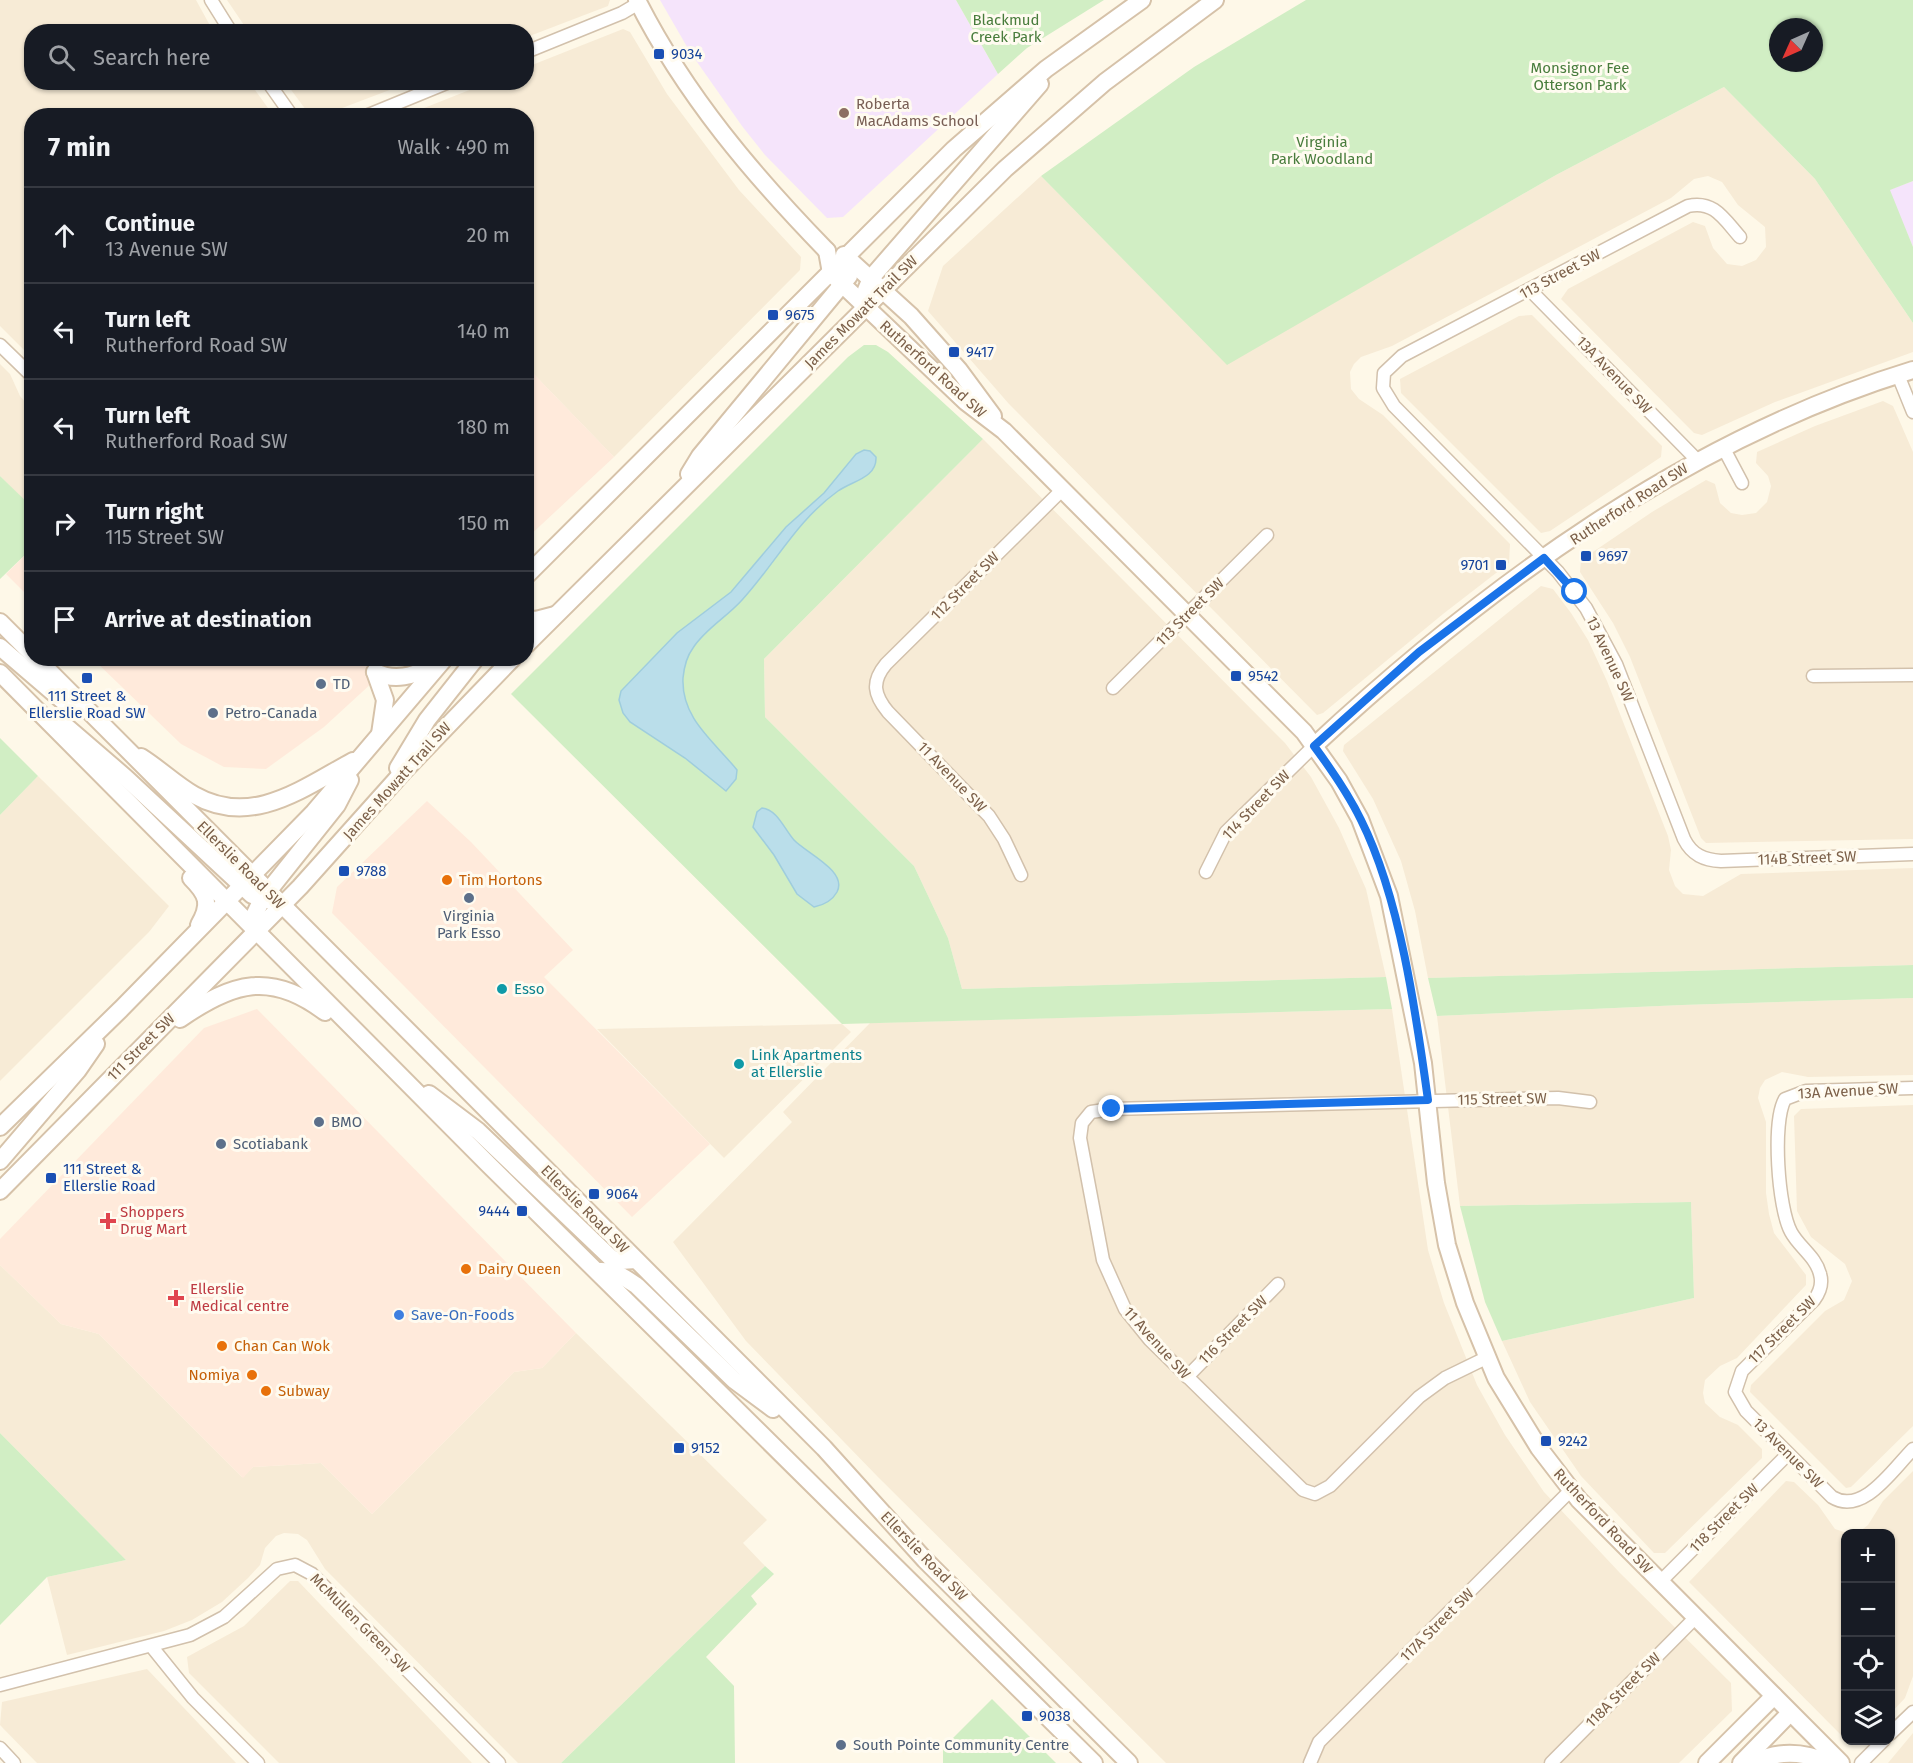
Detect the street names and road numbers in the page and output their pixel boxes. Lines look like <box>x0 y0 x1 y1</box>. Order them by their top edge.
street label: 113 Street SW <box>1516 245 1604 303</box>
street label: James Mowatt Trail SW <box>801 251 922 372</box>
street label: Rutherford Road SW <box>876 317 990 422</box>
street label: 13A Avenue SW <box>1573 333 1656 418</box>
street label: Rutherford Road SW <box>1567 459 1692 549</box>
street label: 112 Street SW <box>927 548 1003 624</box>
street label: 113 Street SW <box>1152 574 1228 650</box>
street label: 13 Avenue SW <box>1582 613 1638 705</box>
street label: James Mowatt Trail SW <box>339 718 455 844</box>
street label: 11 Avenue SW <box>914 738 990 816</box>
street label: 114 Street SW <box>1218 766 1294 844</box>
street label: Ellerslie Road SW <box>193 817 289 913</box>
street label: 114B Street SW <box>1757 847 1857 869</box>
street label: 111 Street SW <box>103 1009 179 1085</box>
street label: 13A Avenue SW <box>1797 1079 1899 1103</box>
street label: 115 Street SW <box>1457 1089 1547 1109</box>
street label: Ellerslie Road SW <box>537 1161 633 1257</box>
street label: 116 Street SW <box>1195 1291 1272 1368</box>
street label: 117 Street SW <box>1744 1292 1820 1368</box>
street label: 11 Avenue SW <box>1120 1303 1195 1383</box>
street label: 13 Avenue SW <box>1749 1414 1827 1492</box>
street label: Rutherford Road SW <box>1550 1465 1657 1578</box>
street label: 118 Street SW <box>1686 1479 1763 1556</box>
street label: Ellerslie Road SW <box>877 1508 972 1605</box>
street label: McMullen Green SW <box>307 1570 414 1677</box>
street label: 117A Street SW <box>1396 1584 1478 1666</box>
street label: 118A Street SW <box>1582 1648 1665 1731</box>

